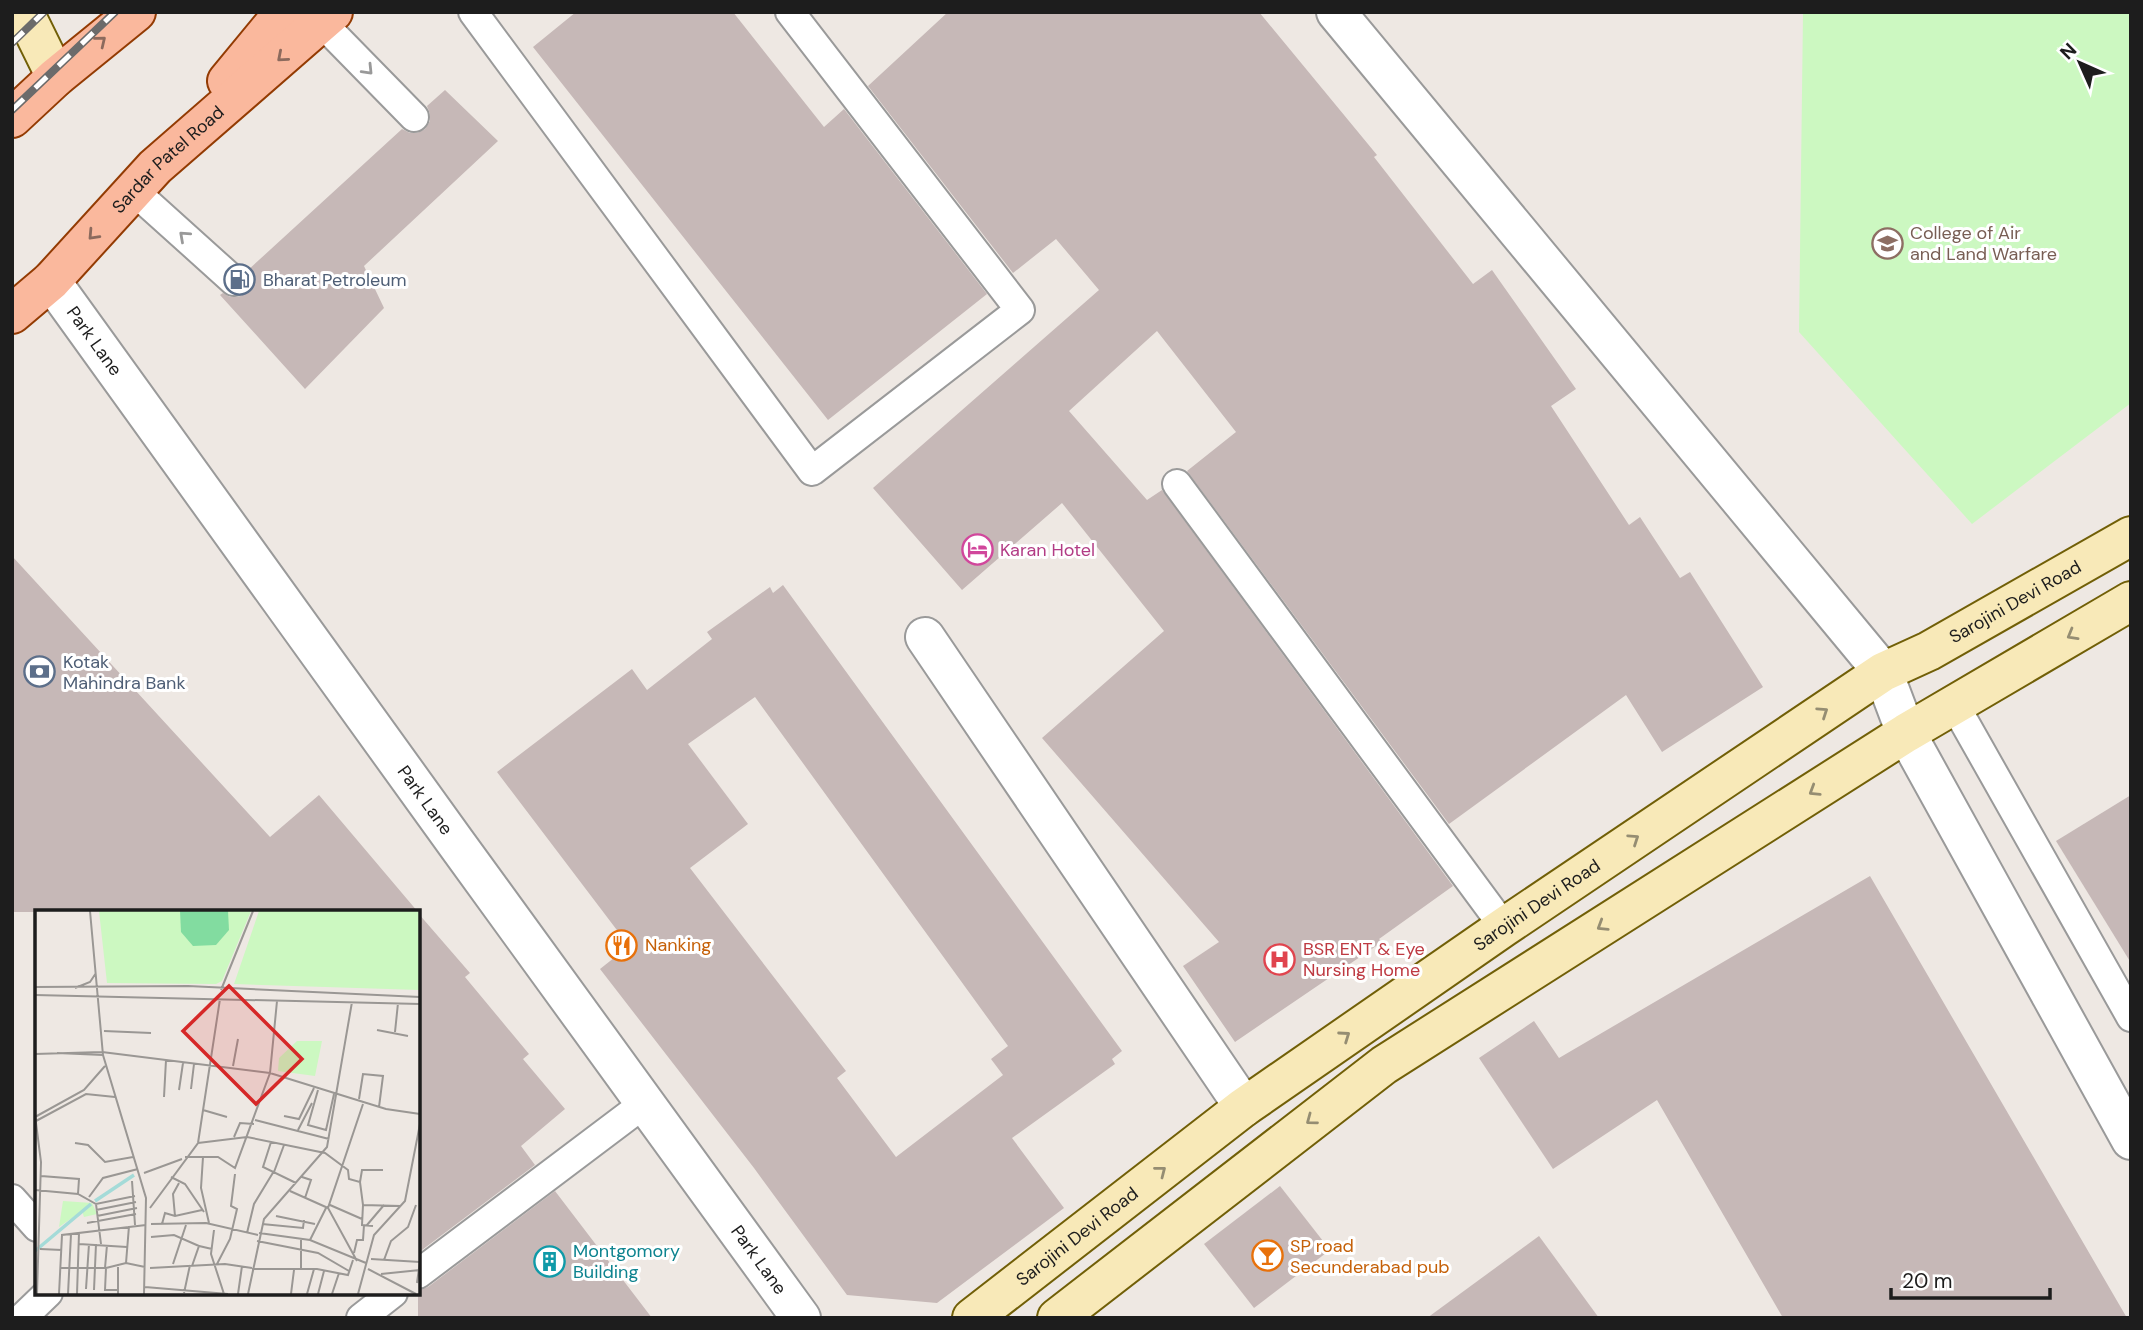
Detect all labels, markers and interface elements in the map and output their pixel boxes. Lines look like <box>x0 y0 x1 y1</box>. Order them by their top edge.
north arrow <box>2045 28 2115 98</box>
one-way arrow <box>92 37 105 49</box>
text: N <box>2055 38 2082 65</box>
one-way arrow <box>277 49 290 61</box>
one-way arrow <box>359 62 372 75</box>
street label: Sardar Patel Road <box>107 100 229 218</box>
place label: College of Air and Land Warfare <box>1910 221 2057 266</box>
school or university icon: College of Air and Land Warfare <box>1870 226 1904 260</box>
one-way arrow <box>89 227 101 240</box>
one-way arrow <box>179 232 192 244</box>
fuel station icon: Bharat Petroleum <box>223 263 257 297</box>
place label: Bharat Petroleum <box>263 268 407 292</box>
street label: Park Lane <box>61 301 127 381</box>
hotel icon: Karan Hotel <box>960 533 994 567</box>
place label: Karan Hotel <box>1000 538 1095 562</box>
street label: Sarojini Devi Road <box>1945 555 2086 649</box>
one-way arrow <box>2066 627 2079 640</box>
place label: Kotak Mahindra Bank <box>63 650 186 695</box>
bank icon: Kotak Mahindra Bank <box>23 655 57 689</box>
one-way arrow <box>1815 708 1828 720</box>
street label: Park Lane <box>392 761 458 840</box>
one-way arrow <box>1809 783 1822 796</box>
one-way arrow <box>1626 835 1639 847</box>
street label: Sarojini Devi Road <box>1469 854 1605 957</box>
inset map <box>35 910 420 1295</box>
one-way arrow <box>1597 918 1610 931</box>
restaurant icon: Nanking <box>605 928 639 962</box>
place label: Nanking <box>645 933 711 957</box>
place label: BSR ENT & Eye Nursing Home <box>1303 937 1425 982</box>
hospital icon: BSR ENT & Eye Nursing Home <box>1263 942 1297 976</box>
one-way arrow <box>1337 1032 1350 1045</box>
one-way arrow <box>1306 1112 1318 1124</box>
one-way arrow <box>1154 1166 1166 1179</box>
street label: Sarojini Devi Road <box>1011 1182 1143 1291</box>
street label: Park Lane <box>726 1220 792 1299</box>
place label: SP road Secunderabad pub <box>1290 1234 1450 1279</box>
place label: Montgomory Building <box>573 1239 680 1284</box>
bar icon: SP road Secunderabad pub <box>1250 1239 1284 1273</box>
building icon: Montgomory Building <box>533 1244 567 1278</box>
scale bar <box>1891 1256 2050 1300</box>
text: 20 m <box>1902 1267 1953 1295</box>

